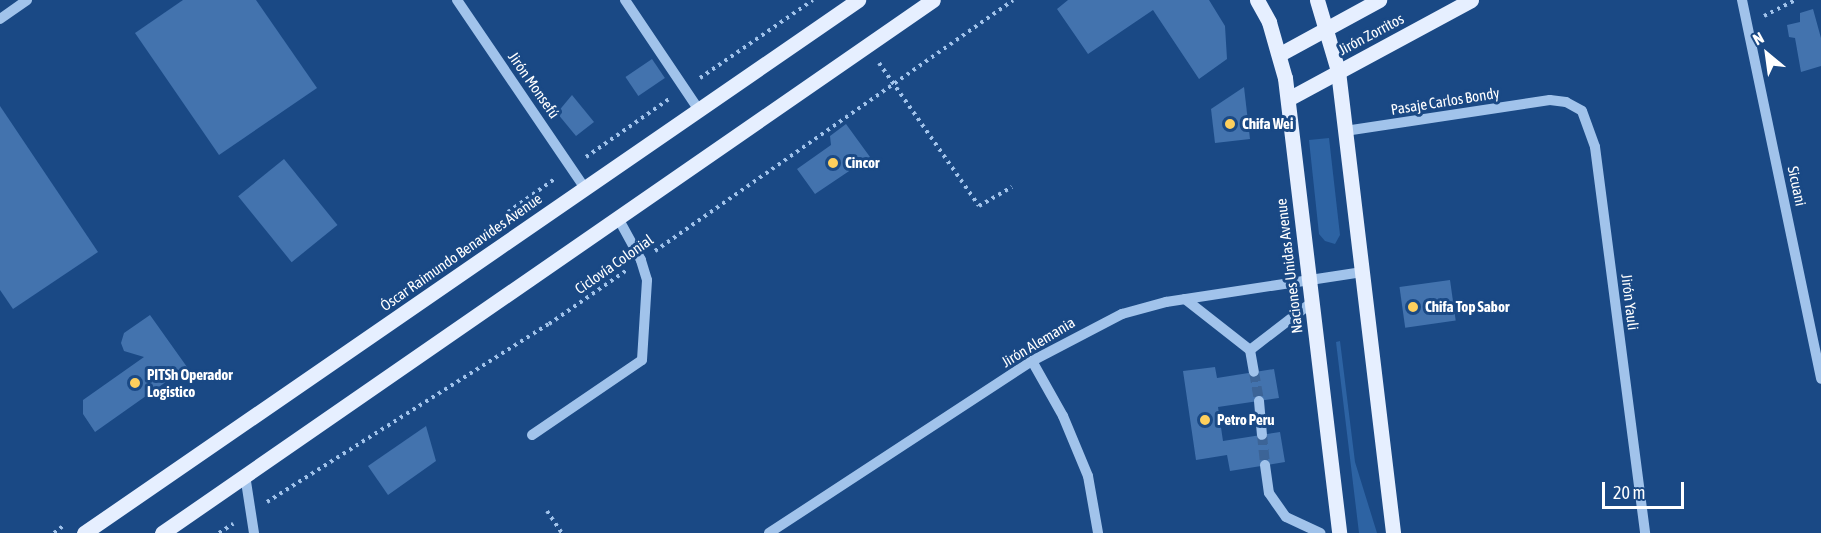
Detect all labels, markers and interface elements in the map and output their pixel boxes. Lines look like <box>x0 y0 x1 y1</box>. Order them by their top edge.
street label: Jirón Zorritos <box>1335 9 1407 59</box>
north arrow <box>1737 24 1797 84</box>
text: N <box>1750 28 1767 48</box>
street label: Jirón Monsefú <box>505 48 563 122</box>
street label: Pasaje Carlos Bondy <box>1389 84 1501 118</box>
place label: Chifa Wei <box>1242 115 1293 133</box>
marker: Chifa Wei <box>1223 117 1237 131</box>
place label: Cincor <box>845 154 879 172</box>
marker: Cincor <box>826 156 840 170</box>
street label: Sicuani <box>1784 164 1810 208</box>
street label: Óscar Raimundo Benavides Avenue <box>377 189 545 315</box>
street label: Naciones Unidas Avenue <box>1272 197 1306 335</box>
street label: Ciclovía Colonial <box>571 230 657 298</box>
street label: Jirón Yauli <box>1618 273 1642 331</box>
place label: Chifa Top Sabor <box>1425 298 1509 316</box>
marker: Chifa Top Sabor <box>1406 300 1420 314</box>
street label: Jirón Alemania <box>998 313 1078 371</box>
place label: PITSh Operador Logistico <box>147 365 233 400</box>
marker: PITSh Operador Logistico <box>128 376 142 390</box>
place label: Petro Peru <box>1217 411 1275 429</box>
marker: Petro Peru <box>1198 413 1212 427</box>
scale bar <box>1605 470 1688 508</box>
text: 20 m <box>1613 482 1645 503</box>

